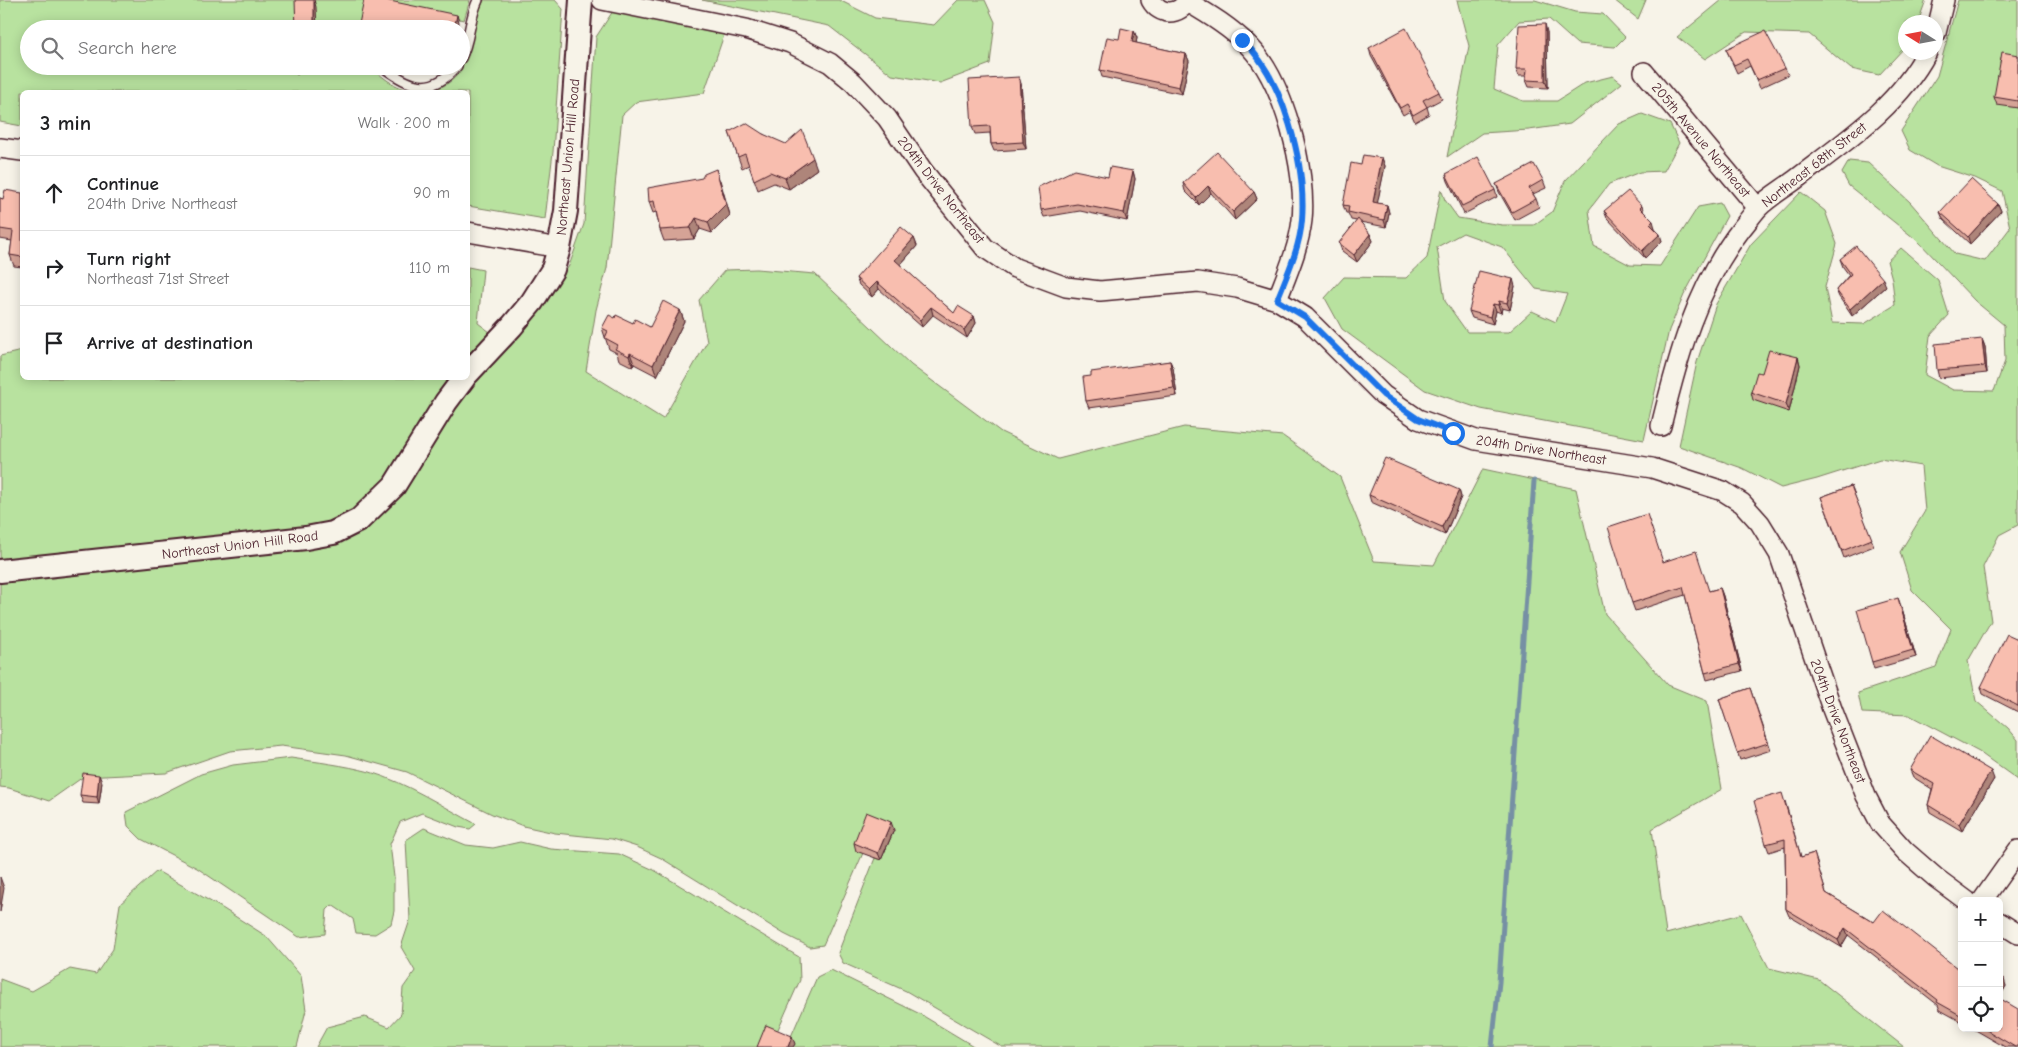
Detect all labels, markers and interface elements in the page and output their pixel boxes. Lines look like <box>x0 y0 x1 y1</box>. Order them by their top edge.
north arrow <box>1898 15 1943 60</box>
search box <box>20 20 470 75</box>
route end <box>1231 29 1254 52</box>
icon: search <box>38 34 66 62</box>
text: Search here <box>78 37 177 59</box>
street label: Northeast Union Hill Road <box>553 78 583 236</box>
street label: 205th Avenue Northeast <box>1648 79 1755 202</box>
text: 3 min <box>40 111 91 135</box>
text: Walk · 200 m <box>358 114 450 132</box>
street label: Northeast 68th Street <box>1758 118 1871 211</box>
street label: 204th Drive Northeast <box>894 133 989 248</box>
text: Continue <box>87 173 159 195</box>
icon: ahead <box>40 179 68 207</box>
text: 90 m <box>413 184 450 202</box>
text: 204th Drive Northeast <box>87 195 237 213</box>
text: Turn right <box>87 248 171 270</box>
icon: right <box>40 254 68 282</box>
text: 110 m <box>409 259 450 277</box>
text: Northeast 71st Street <box>87 270 229 288</box>
icon: arrive <box>40 329 68 357</box>
text: Arrive at destination <box>87 332 253 354</box>
route start <box>1442 422 1465 445</box>
street label: 204th Drive Northeast <box>1475 431 1608 469</box>
street label: Northeast Union Hill Road <box>161 527 319 563</box>
street label: 204th Drive Northeast <box>1807 657 1870 786</box>
map controls <box>1958 897 2003 1032</box>
button: + <box>1958 897 2003 942</box>
button: − <box>1958 942 2003 987</box>
button: locate <box>1958 987 2003 1032</box>

